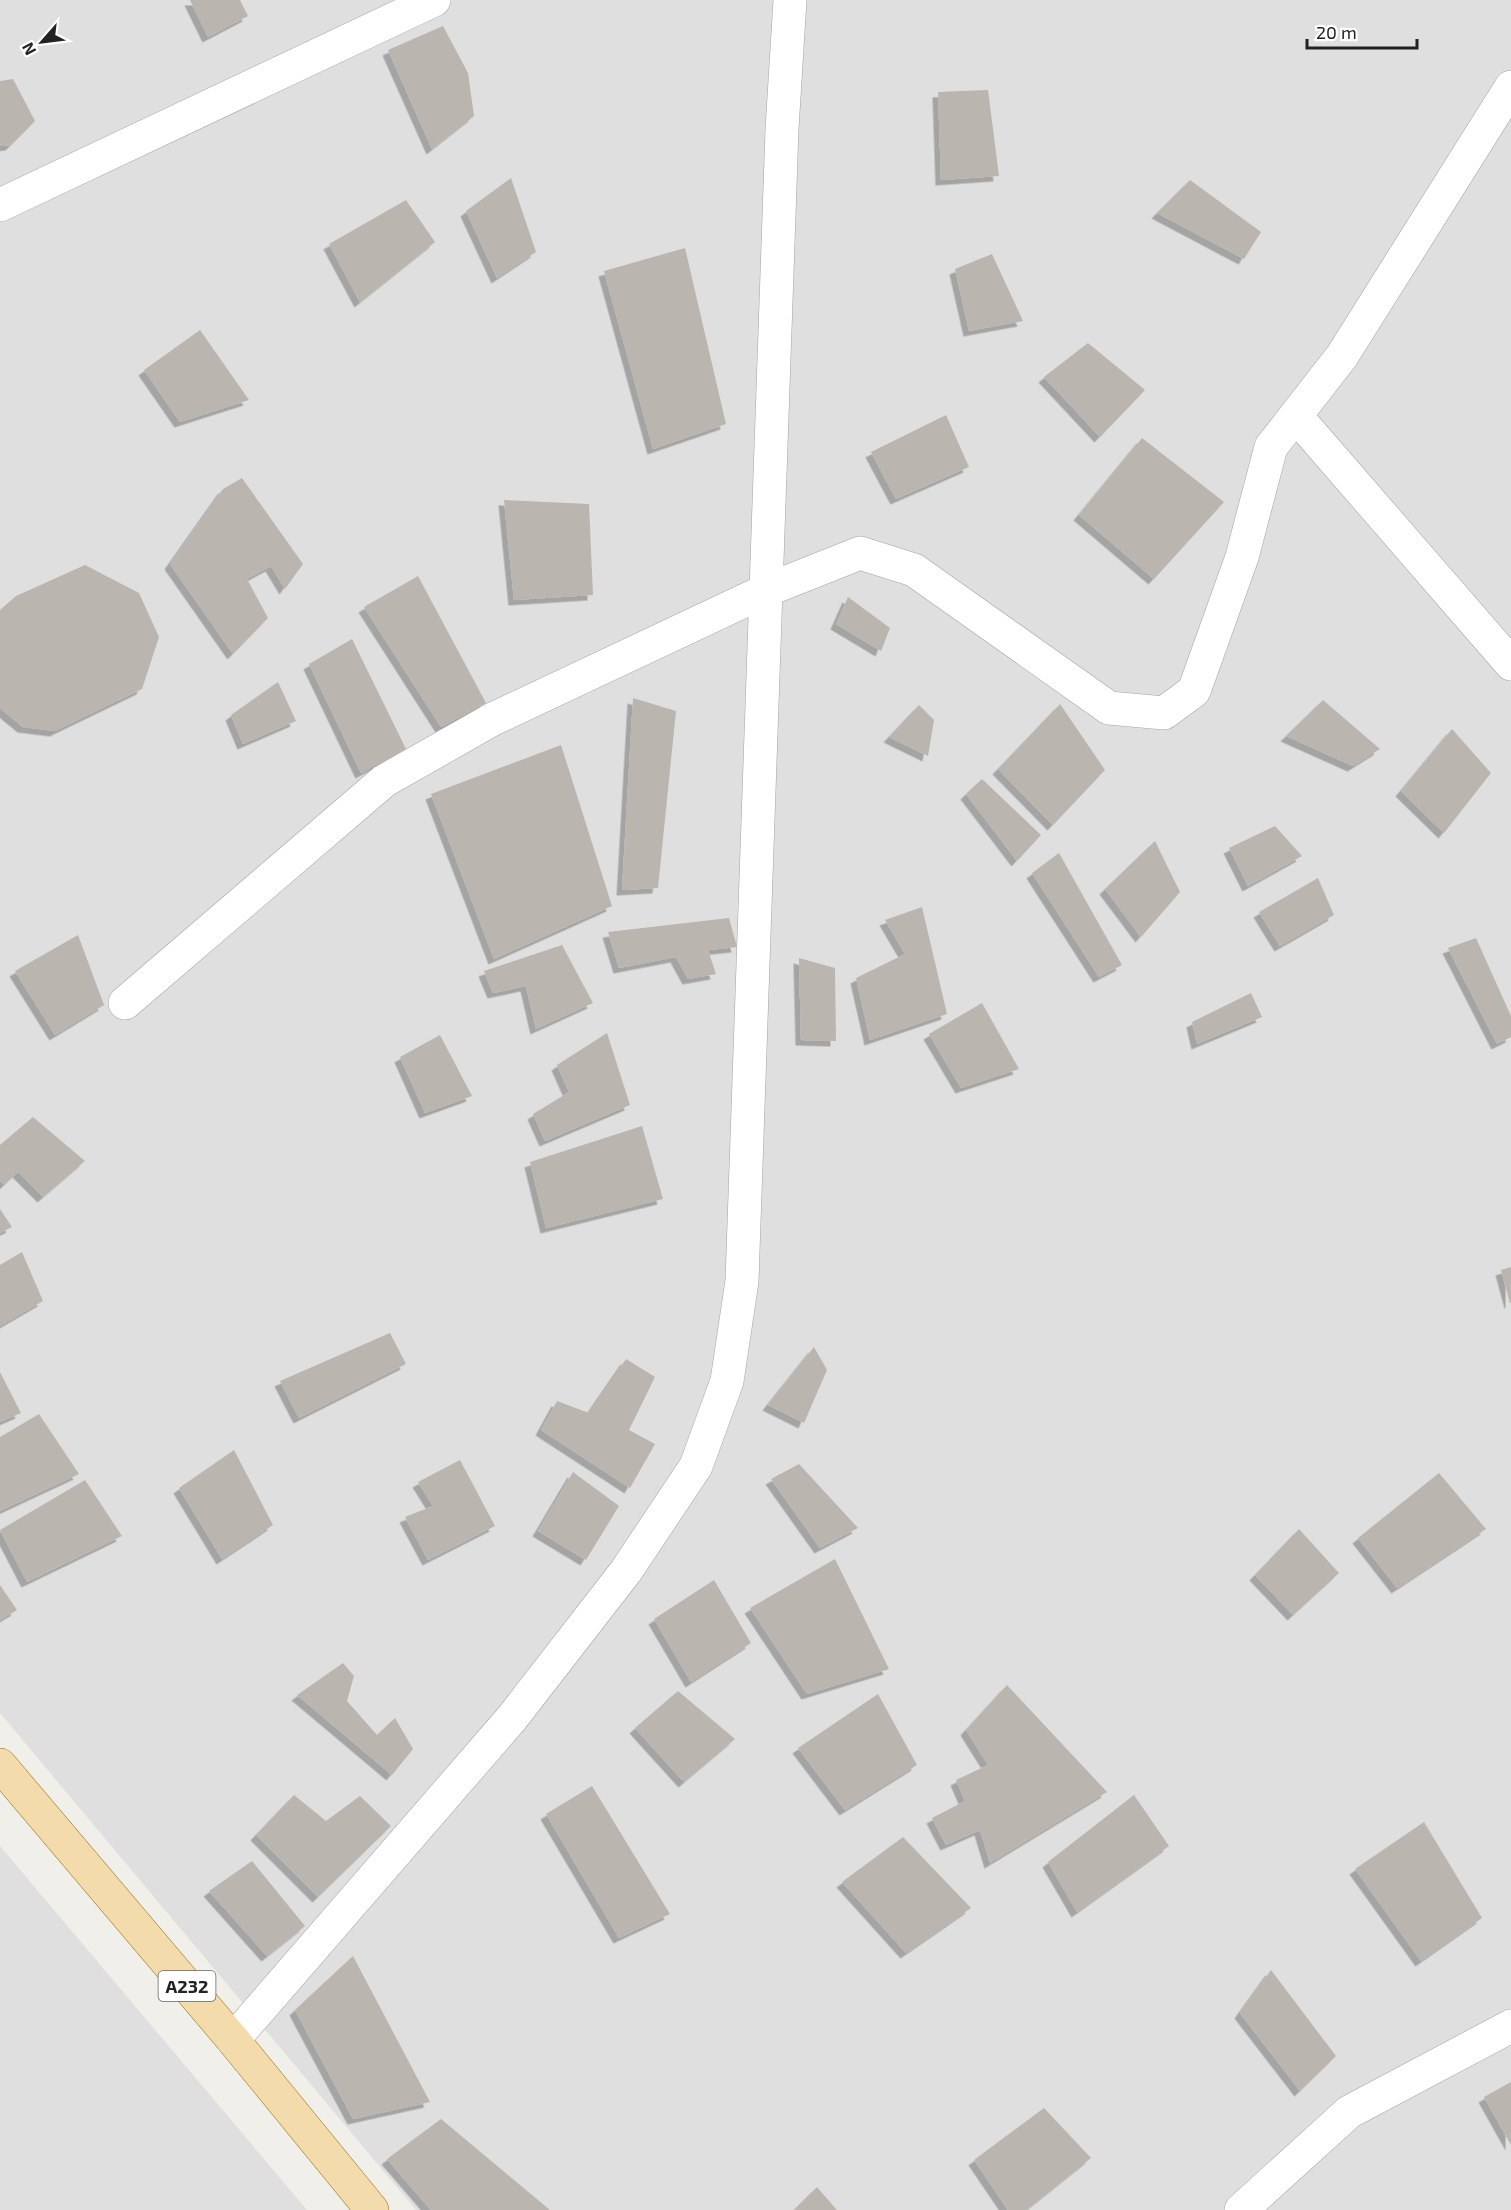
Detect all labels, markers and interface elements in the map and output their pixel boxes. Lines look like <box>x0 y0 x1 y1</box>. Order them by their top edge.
north arrow <box>12 12 72 72</box>
scale bar <box>1307 12 1416 50</box>
text: 20 m <box>1316 21 1357 43</box>
text: N <box>17 40 39 59</box>
road number: A232 <box>158 1971 216 2001</box>

